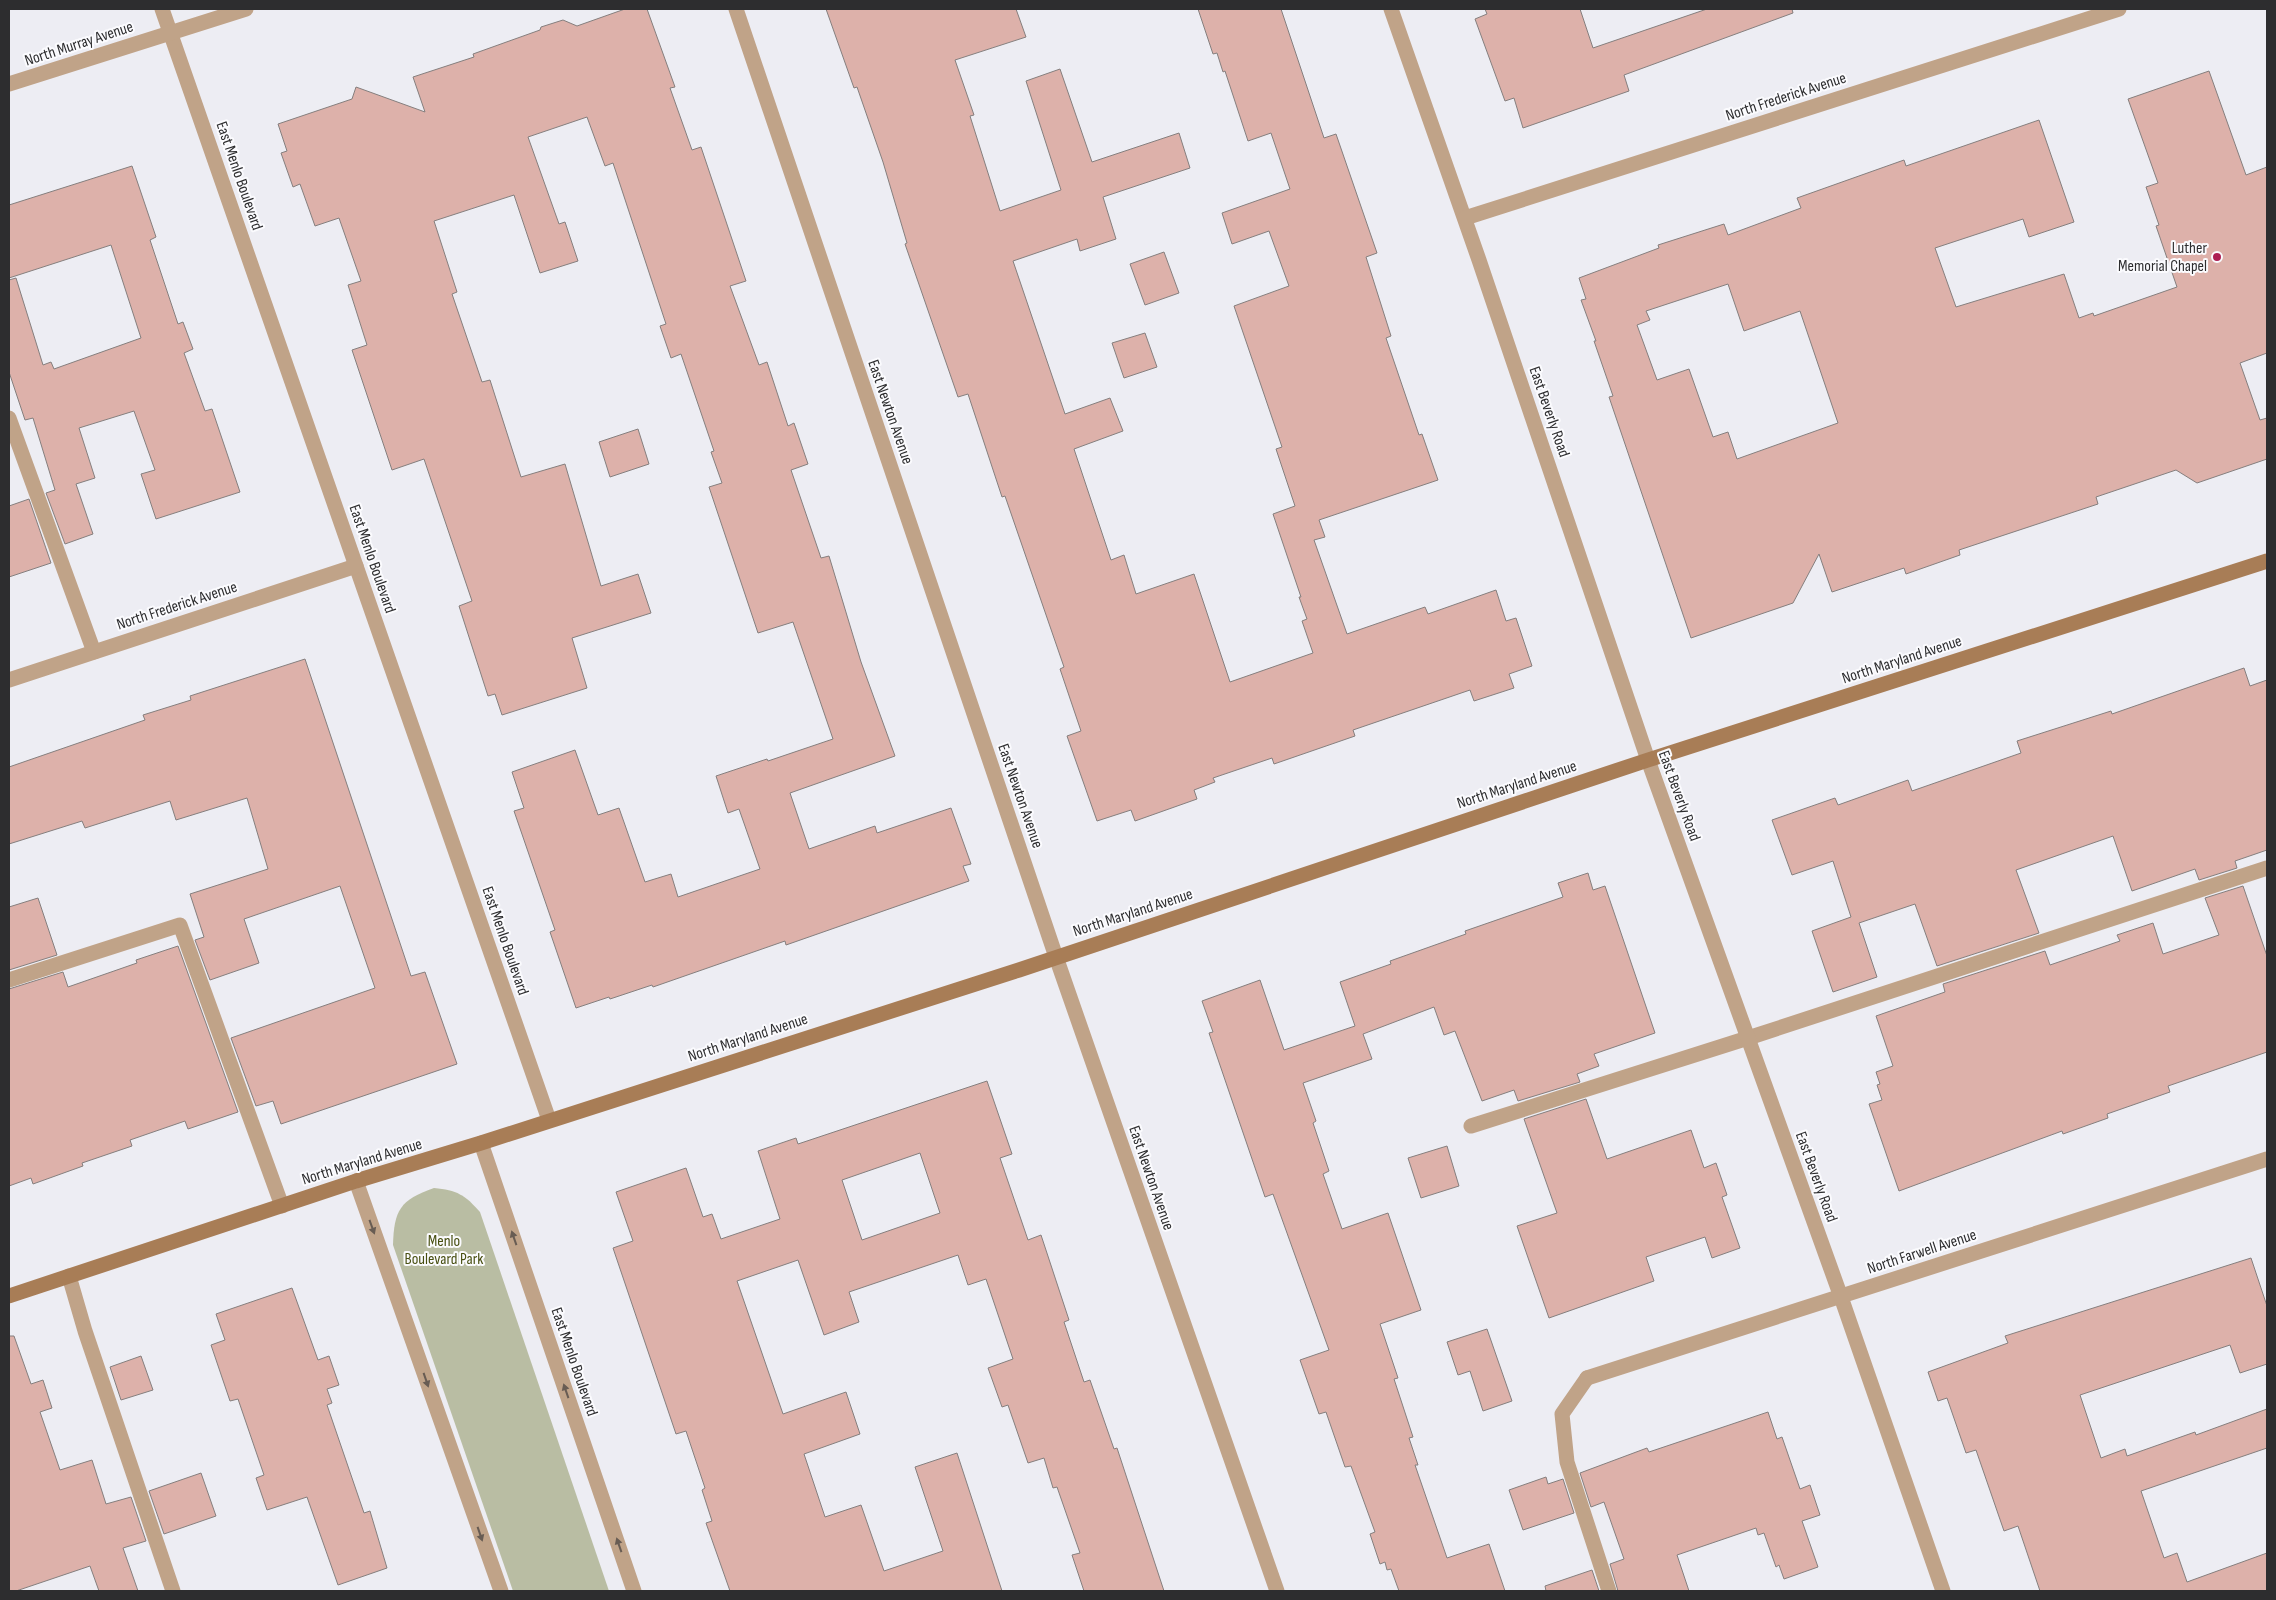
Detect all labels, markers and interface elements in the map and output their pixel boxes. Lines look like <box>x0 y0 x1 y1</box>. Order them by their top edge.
street label: North Murray Avenue <box>22 18 136 70</box>
street label: North Frederick Avenue <box>1723 69 1849 125</box>
street label: East Menlo Boulevard <box>212 119 266 233</box>
place label: Luther Memorial Chapel <box>2118 239 2207 276</box>
marker: Luther Memorial Chapel <box>2211 251 2223 263</box>
street label: East Newton Avenue <box>863 357 917 467</box>
street label: East Beverly Road <box>1525 364 1573 460</box>
street label: East Menlo Boulevard <box>345 502 399 616</box>
street label: North Frederick Avenue <box>114 578 240 634</box>
street label: North Maryland Avenue <box>1840 632 1964 688</box>
street label: East Newton Avenue <box>993 741 1047 851</box>
street label: East Beverly Road <box>1654 748 1704 844</box>
street label: North Maryland Avenue <box>1455 757 1579 813</box>
street label: East Menlo Boulevard <box>478 884 532 998</box>
street label: North Maryland Avenue <box>1071 885 1195 941</box>
street label: North Maryland Avenue <box>686 1010 810 1066</box>
street label: East Newton Avenue <box>1124 1123 1178 1233</box>
street label: East Beverly Road <box>1791 1129 1841 1225</box>
street label: North Maryland Avenue <box>300 1135 424 1189</box>
one-way arrow <box>369 1220 376 1235</box>
street label: North Farwell Avenue <box>1865 1225 1979 1279</box>
one-way arrow <box>509 1230 517 1245</box>
park label: Menlo Boulevard Park <box>405 1232 483 1269</box>
street label: East Menlo Boulevard <box>547 1305 601 1419</box>
one-way arrow <box>423 1373 430 1388</box>
one-way arrow <box>562 1384 569 1399</box>
one-way arrow <box>477 1526 484 1541</box>
one-way arrow <box>614 1537 622 1552</box>

